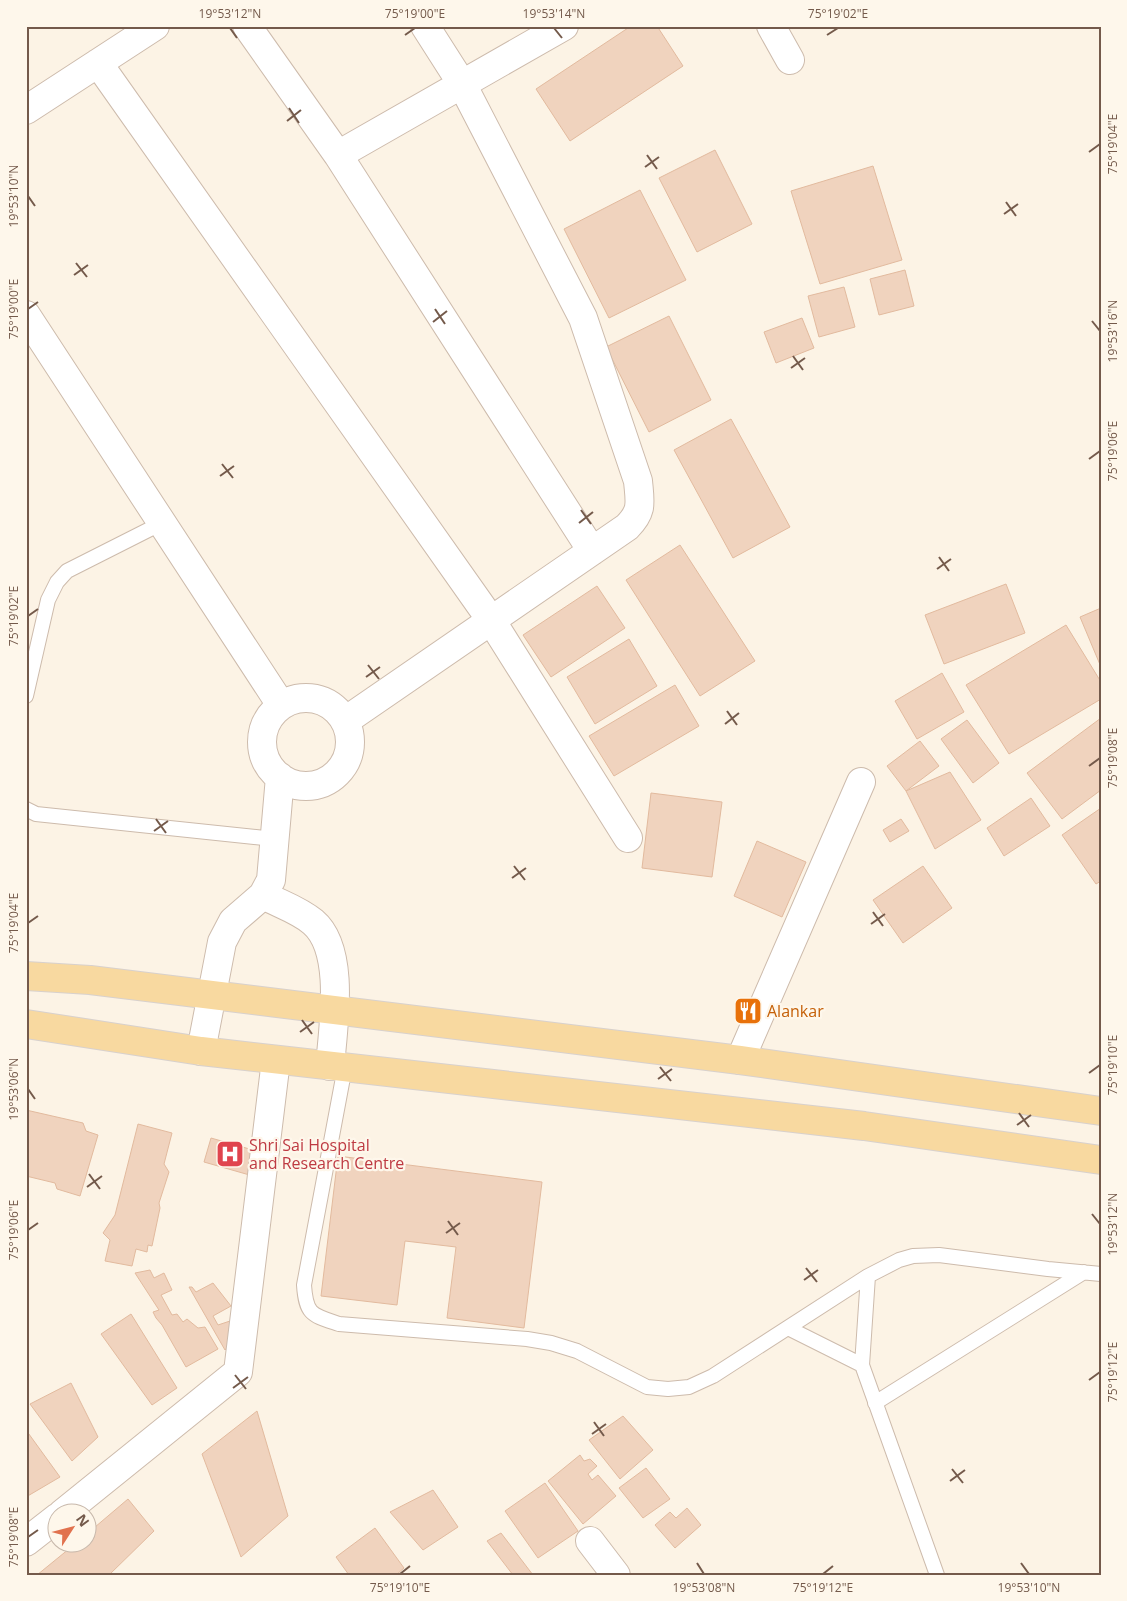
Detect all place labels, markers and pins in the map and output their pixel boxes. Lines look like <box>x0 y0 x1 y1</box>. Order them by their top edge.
restaurant icon: Alankar <box>733 996 763 1026</box>
place label: Alankar <box>767 1000 824 1022</box>
place label: Shri Sai Hospital and Research Centre <box>249 1134 404 1174</box>
hospital icon: Shri Sai Hospital and Research Centre <box>215 1139 245 1169</box>

